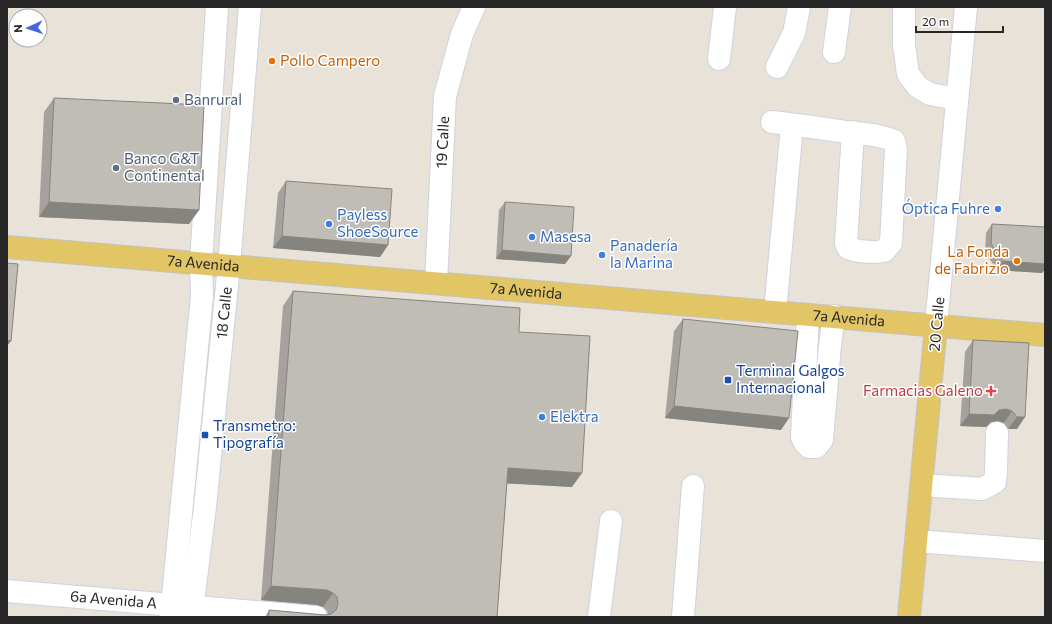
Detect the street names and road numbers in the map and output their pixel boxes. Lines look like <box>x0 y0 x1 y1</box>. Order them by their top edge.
street label: 19 Calle <box>432 116 452 169</box>
street label: 7a Avenida <box>166 251 240 275</box>
street label: 7a Avenida <box>489 278 563 302</box>
street label: 18 Calle <box>212 286 235 340</box>
street label: 20 Calle <box>925 296 947 352</box>
street label: 7a Avenida <box>812 305 886 329</box>
street label: 6a Avenida A <box>69 586 158 612</box>

